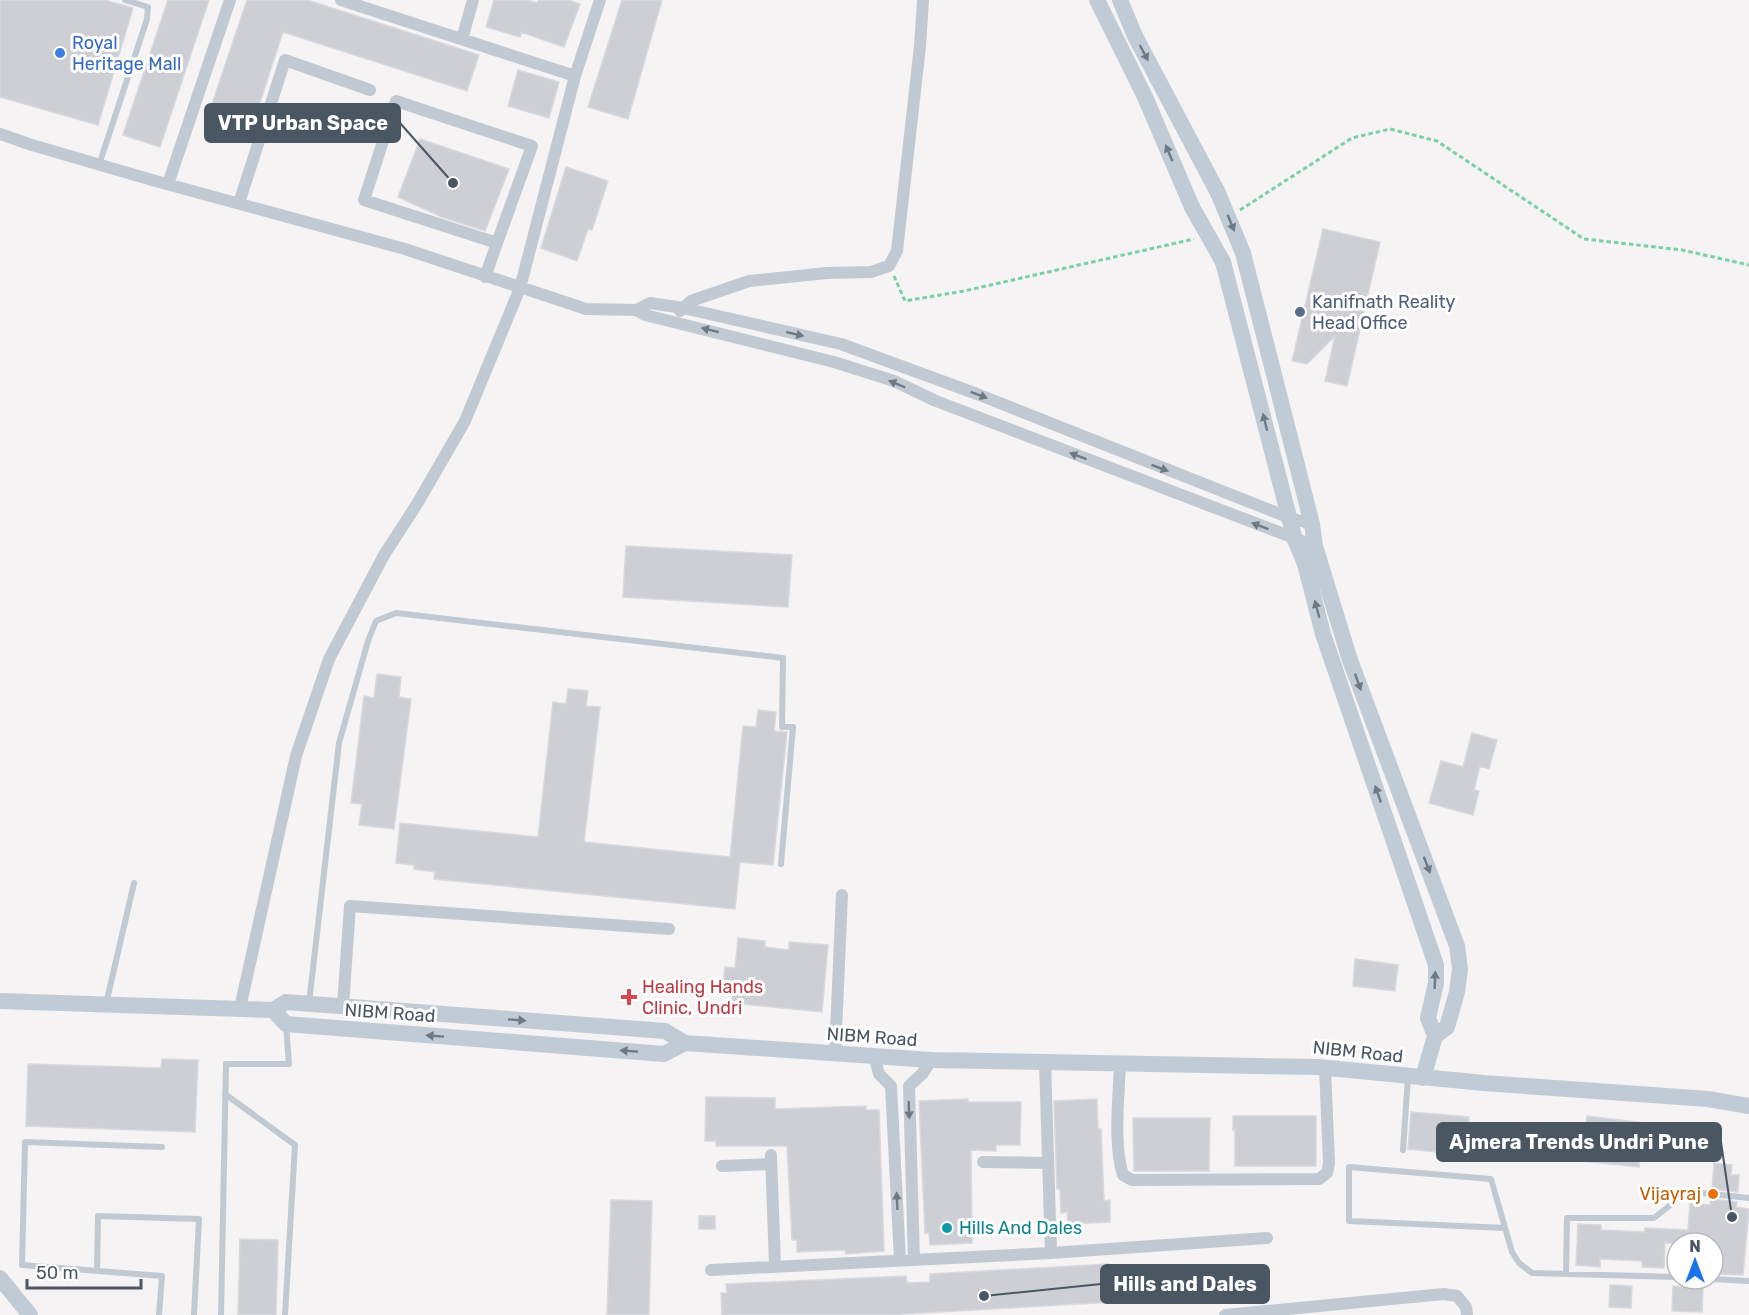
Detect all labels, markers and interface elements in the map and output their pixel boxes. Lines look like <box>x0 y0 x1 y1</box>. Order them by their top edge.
place label: Royal Heritage Mall <box>72 32 181 75</box>
one-way arrow <box>1139 45 1149 62</box>
marker: Royal Heritage Mall <box>53 46 67 60</box>
callout: VTP Urban Space <box>205 104 400 142</box>
text: VTP Urban Space <box>218 111 388 135</box>
one-way arrow <box>1165 145 1174 162</box>
one-way arrow <box>1227 214 1236 232</box>
place label: Kanifnath Reality Head Office <box>1312 291 1455 334</box>
marker: Kanifnath Reality Head Office <box>1293 305 1307 319</box>
one-way arrow <box>701 325 719 335</box>
one-way arrow <box>785 329 804 339</box>
one-way arrow <box>888 379 906 389</box>
one-way arrow <box>971 390 989 400</box>
one-way arrow <box>1259 412 1269 431</box>
one-way arrow <box>1069 451 1087 461</box>
one-way arrow <box>1152 463 1170 473</box>
one-way arrow <box>1251 521 1269 531</box>
one-way arrow <box>1311 600 1321 618</box>
one-way arrow <box>1354 673 1363 691</box>
one-way arrow <box>1373 785 1382 803</box>
one-way arrow <box>1422 856 1432 874</box>
one-way arrow <box>1431 970 1440 989</box>
place label: Healing Hands Clinic, Undri <box>642 976 763 1019</box>
marker: Healing Hands Clinic, Undri <box>620 988 638 1006</box>
street label: NIBM Road <box>344 999 436 1027</box>
one-way arrow <box>508 1015 527 1025</box>
street label: NIBM Road <box>826 1023 918 1051</box>
one-way arrow <box>425 1031 444 1041</box>
street label: NIBM Road <box>1312 1036 1404 1068</box>
one-way arrow <box>620 1046 639 1056</box>
one-way arrow <box>905 1100 914 1119</box>
callout: Ajmera Trends Undri Pune <box>1437 1123 1721 1161</box>
text: Ajmera Trends Undri Pune <box>1449 1130 1709 1154</box>
place label: Vijayraj <box>1639 1183 1701 1205</box>
marker: Vijayraj <box>1706 1187 1720 1201</box>
one-way arrow <box>892 1192 901 1211</box>
place label: Hills And Dales <box>959 1217 1082 1239</box>
marker: Hills And Dales <box>940 1221 954 1235</box>
north arrow <box>1665 1231 1725 1291</box>
text: N <box>1689 1237 1701 1256</box>
scale bar <box>27 1252 141 1290</box>
text: 50 m <box>36 1262 79 1284</box>
callout: Hills and Dales <box>1101 1265 1269 1303</box>
text: Hills and Dales <box>1113 1272 1257 1296</box>

